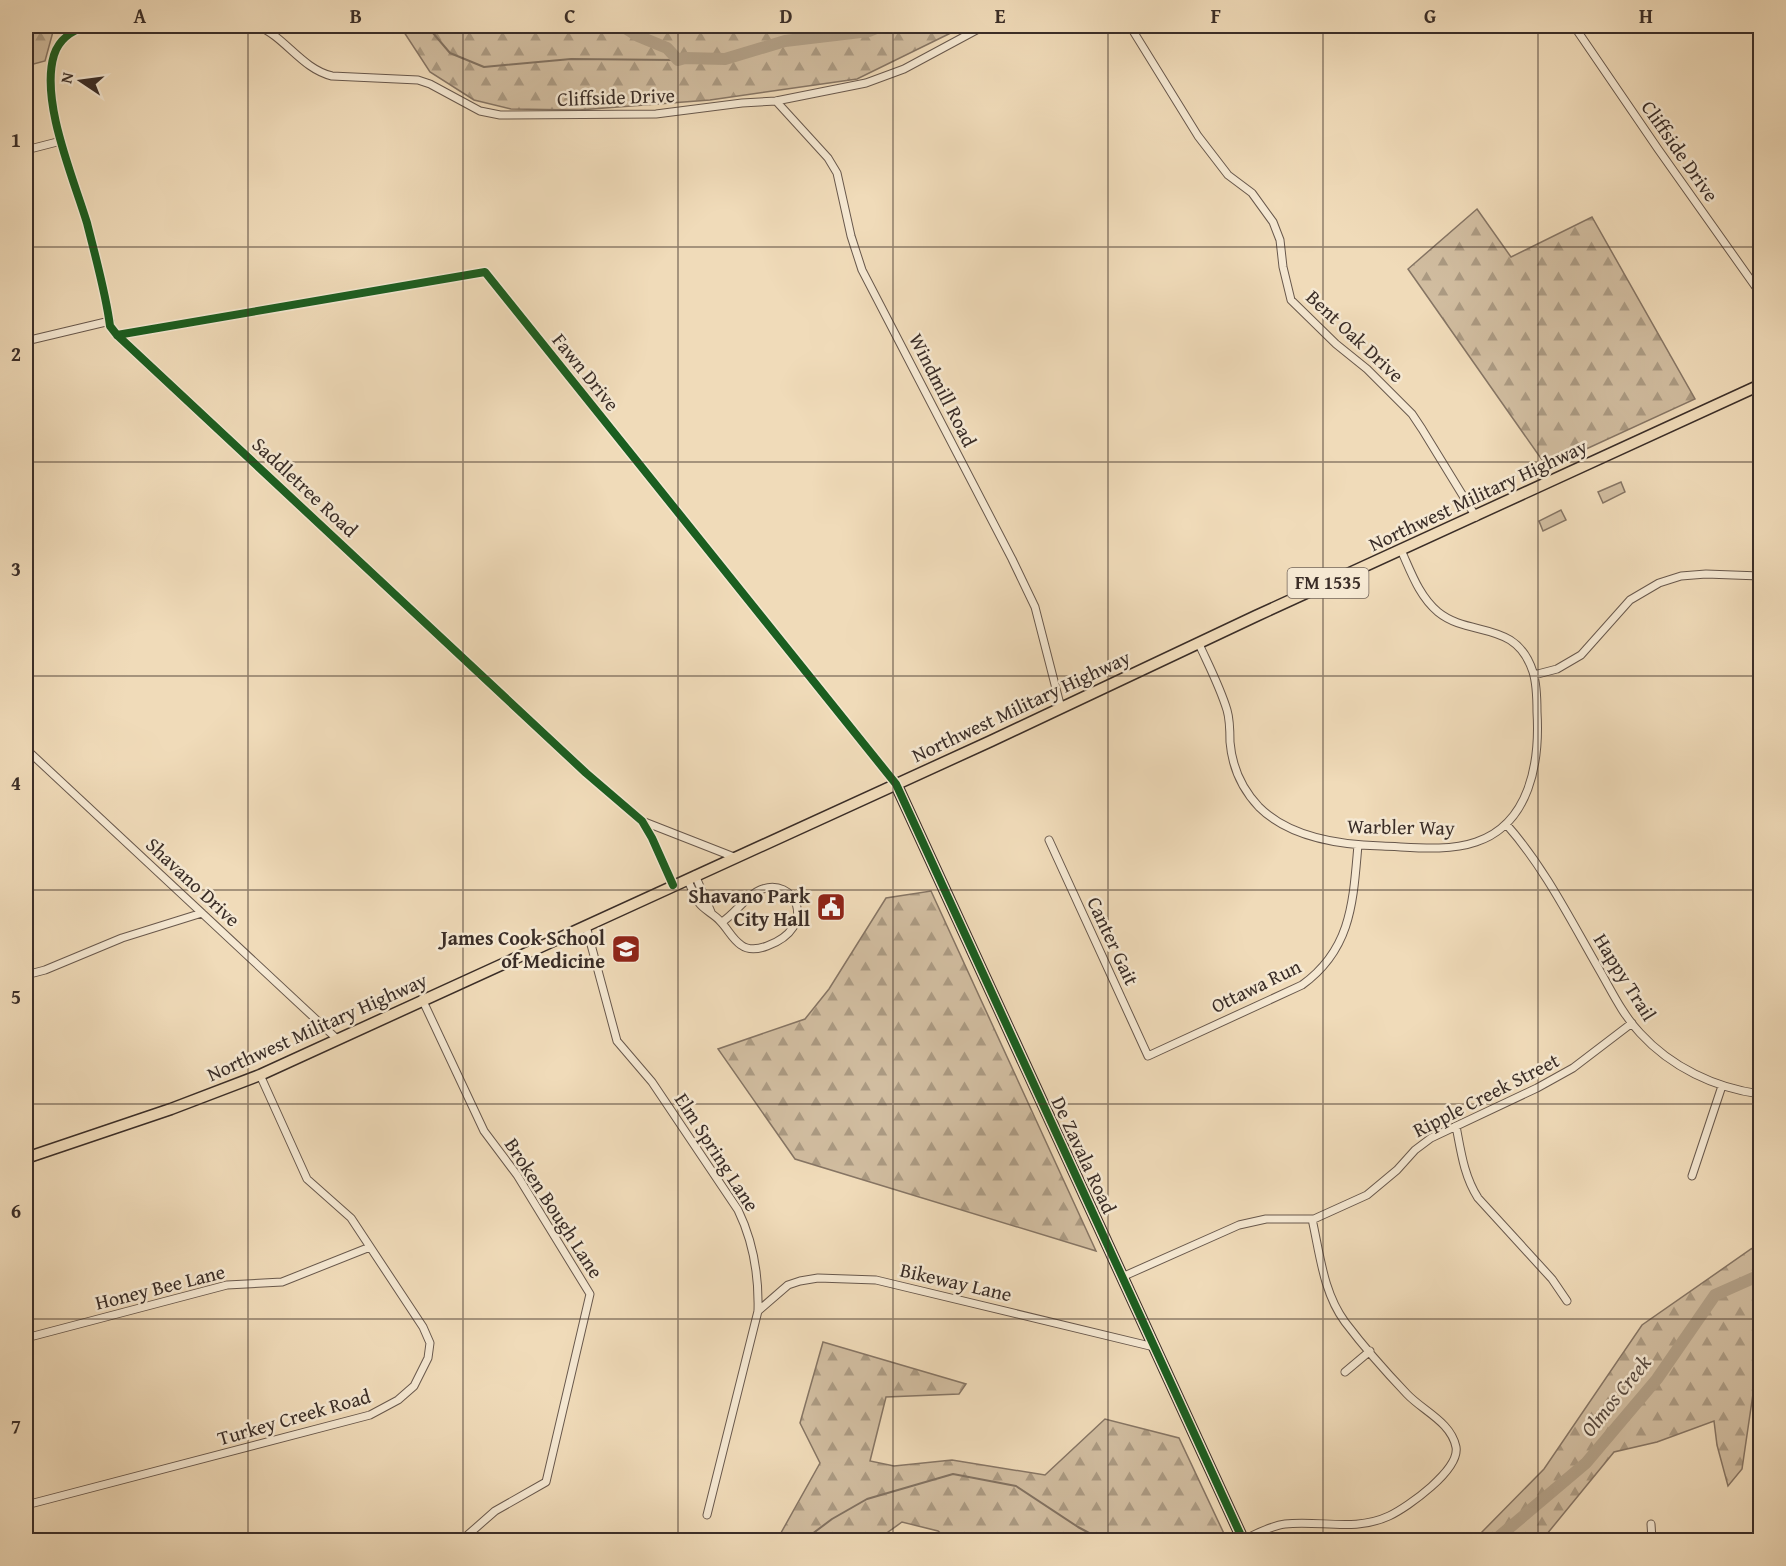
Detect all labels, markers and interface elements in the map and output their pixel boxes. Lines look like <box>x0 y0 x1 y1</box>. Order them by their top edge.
text: A <box>134 1 147 30</box>
text: B <box>350 1 362 30</box>
text: C <box>564 1 576 30</box>
text: D <box>779 1 793 30</box>
text: E <box>995 1 1006 30</box>
text: F <box>1211 1 1221 30</box>
text: G <box>1424 1 1436 30</box>
text: H <box>1639 1 1653 30</box>
north arrow <box>51 51 111 111</box>
text: N <box>53 69 79 86</box>
street label: Cliffside Drive <box>557 80 675 113</box>
street label: Cliffside Drive <box>1635 94 1726 207</box>
text: 1 <box>11 125 21 154</box>
street label: Bent Oak Drive <box>1300 283 1411 389</box>
street label: Fawn Drive <box>546 326 627 417</box>
street label: Windmill Road <box>902 328 985 452</box>
text: 2 <box>11 339 21 368</box>
street label: Saddletree Road <box>246 430 365 544</box>
street label: Northwest Military Highway <box>1364 431 1592 558</box>
text: 3 <box>11 554 21 583</box>
road number: FM 1535 <box>1288 568 1368 598</box>
street label: Northwest Military Highway <box>907 642 1135 769</box>
text: 4 <box>11 768 21 797</box>
street label: Warbler Way <box>1347 811 1455 842</box>
street label: Shavano Drive <box>140 830 247 933</box>
place label: Shavano Park City Hall <box>688 881 811 933</box>
public building icon: Shavano Park City Hall <box>815 891 847 923</box>
street label: Canter Gait <box>1080 892 1147 990</box>
place label: James Cook School of Medicine <box>438 923 605 975</box>
street label: Happy Trail <box>1587 927 1664 1027</box>
school or university icon: James Cook School of Medicine <box>610 933 642 965</box>
street label: Ottawa Run <box>1206 951 1306 1020</box>
street label: Northwest Military Highway <box>202 965 432 1088</box>
text: 5 <box>11 982 21 1011</box>
street label: Ripple Creek Street <box>1408 1045 1564 1144</box>
street label: Elm Spring Lane <box>668 1087 767 1217</box>
street label: De Zavala Road <box>1045 1092 1124 1218</box>
street label: Broken Bough Lane <box>498 1132 611 1284</box>
text: 6 <box>11 1196 21 1225</box>
street label: Bikeway Lane <box>897 1255 1015 1308</box>
street label: Honey Bee Lane <box>92 1256 228 1317</box>
water label: Olmos Creek <box>1573 1348 1658 1443</box>
street label: Turkey Creek Road <box>214 1381 374 1452</box>
text: 7 <box>11 1411 21 1440</box>

